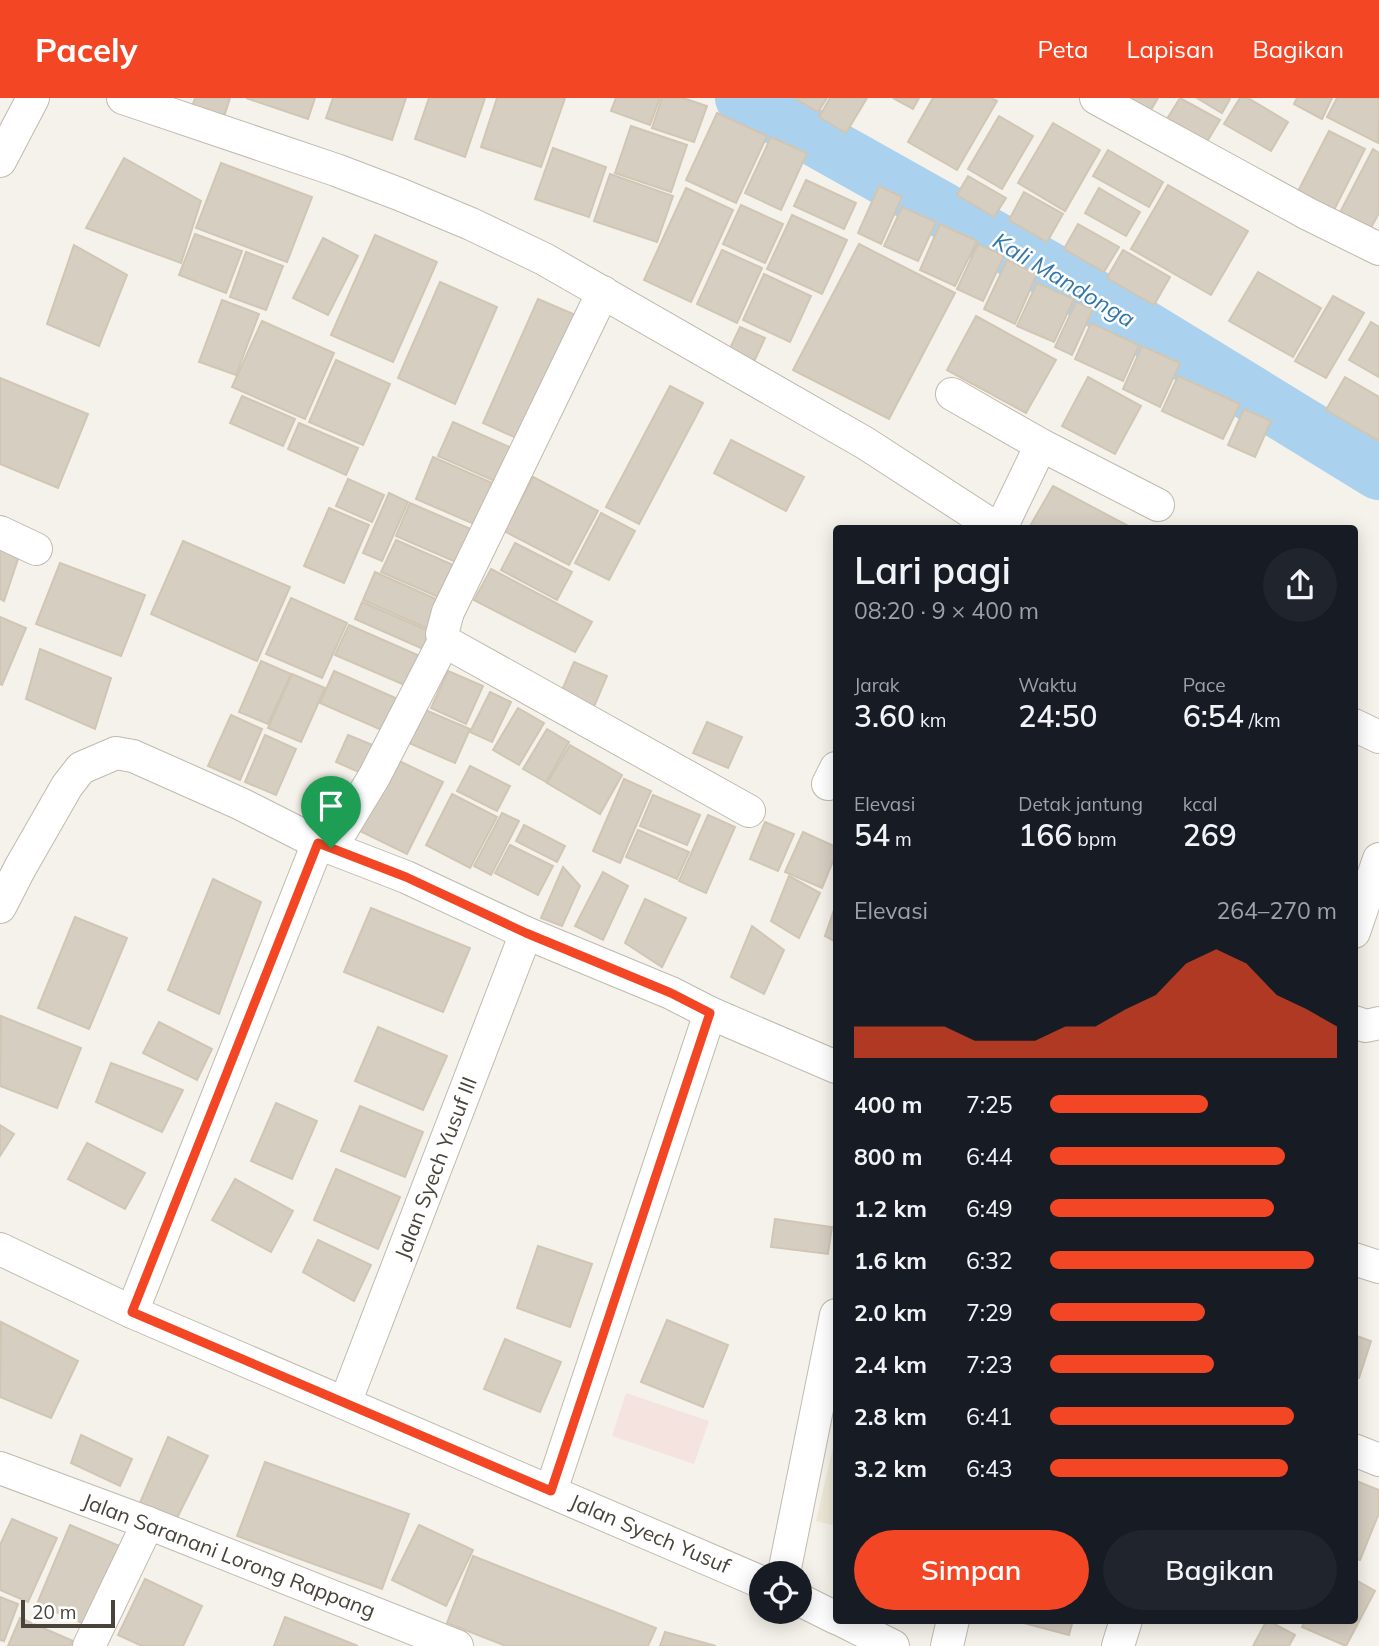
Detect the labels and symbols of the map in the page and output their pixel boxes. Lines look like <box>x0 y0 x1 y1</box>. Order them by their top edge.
water label: Kali Mandonga <box>988 226 1141 333</box>
pin <box>301 776 361 848</box>
street label: Jalan Syech Yusuf III <box>388 1073 482 1262</box>
street label: Jalan Saranani Lorong Rappang <box>79 1487 379 1623</box>
street label: Jalan Syech Yusuf <box>566 1488 735 1579</box>
scale bar <box>21 1597 116 1629</box>

